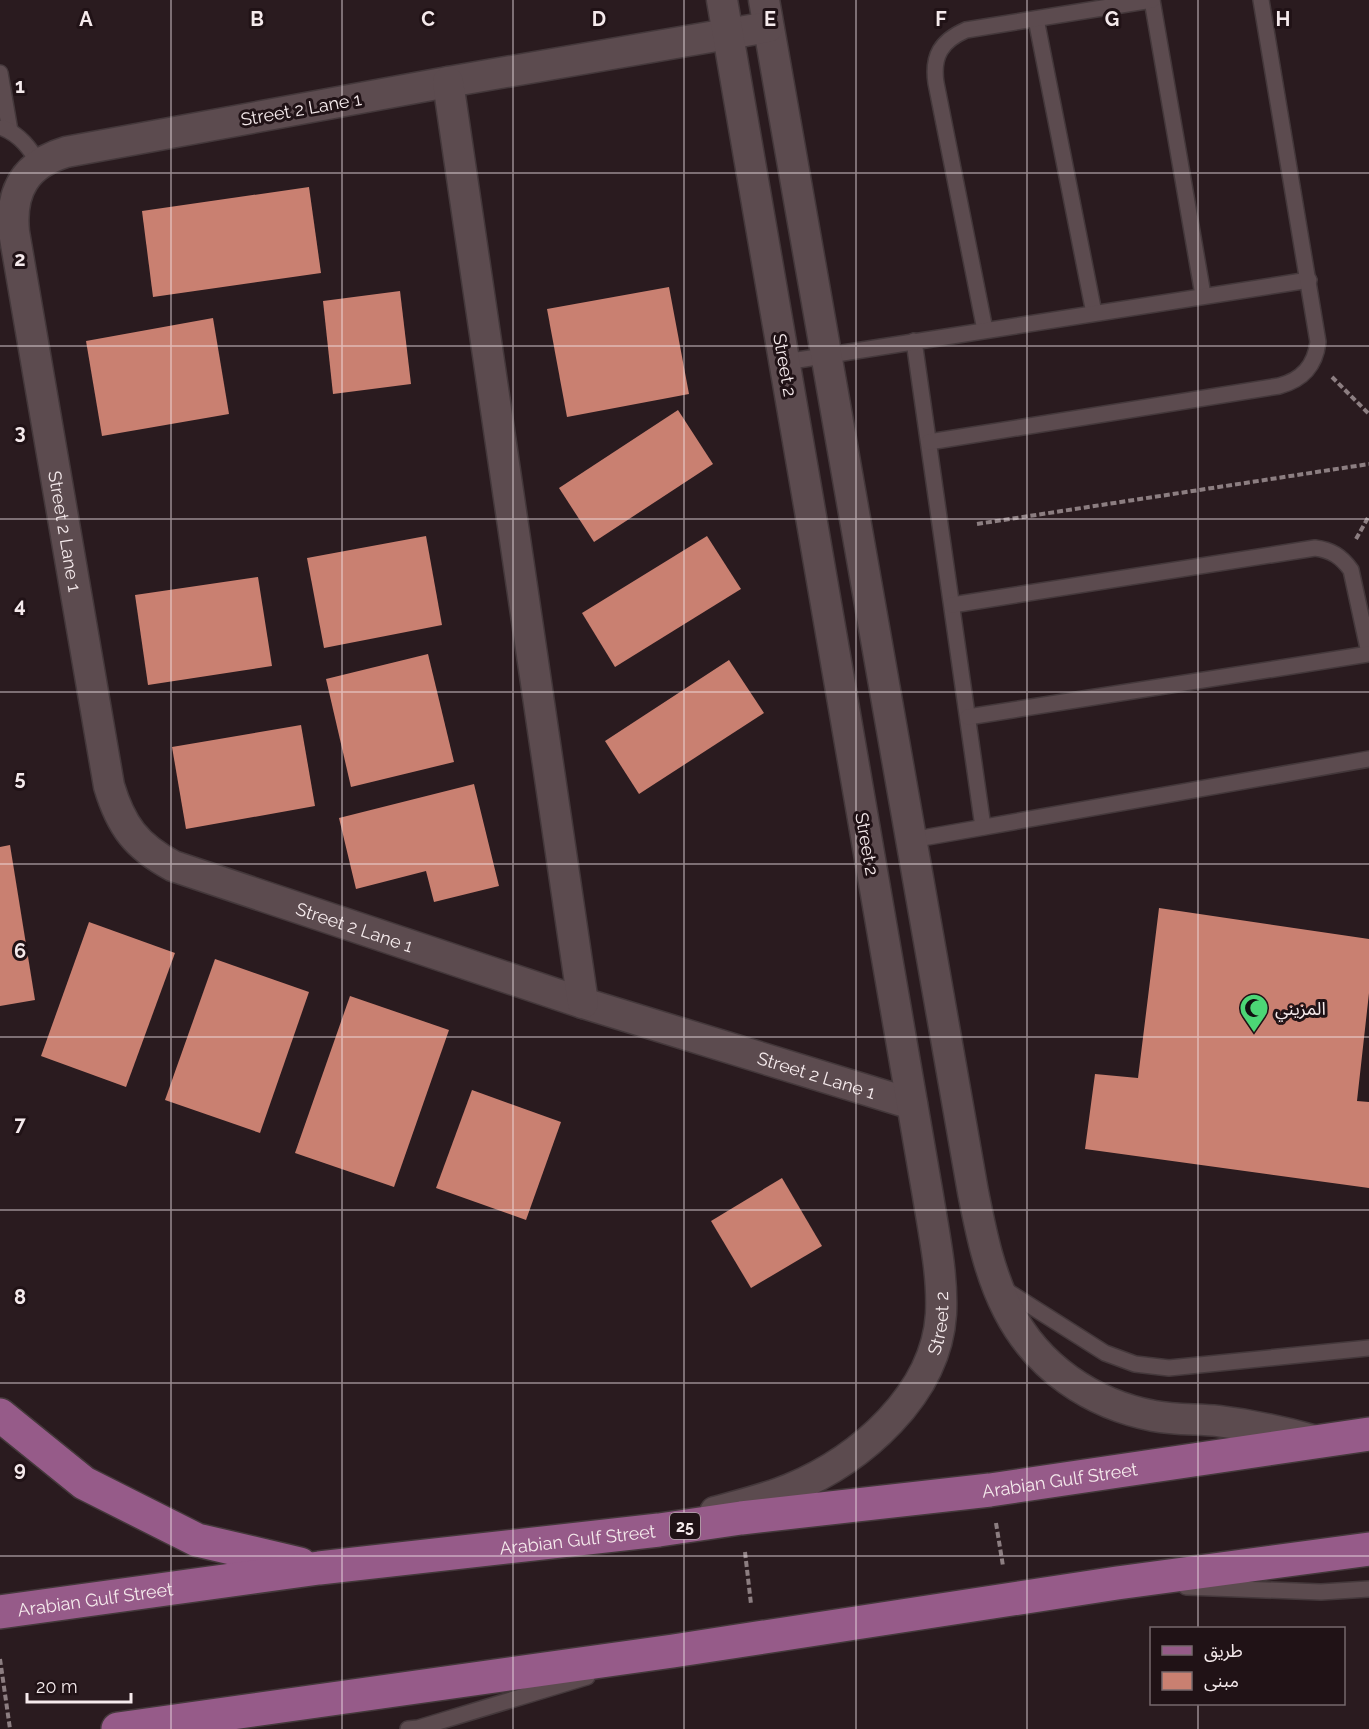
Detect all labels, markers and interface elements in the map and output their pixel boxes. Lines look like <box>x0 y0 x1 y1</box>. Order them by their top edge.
text: A <box>79 7 93 31</box>
text: B <box>250 7 264 31</box>
text: C <box>421 7 435 31</box>
text: D <box>592 7 606 31</box>
text: E <box>764 7 776 31</box>
text: F <box>935 7 947 31</box>
text: G <box>1105 7 1119 31</box>
text: H <box>1276 7 1290 31</box>
text: 1 <box>15 74 25 98</box>
street label: Street 2 Lane 1 <box>239 88 363 130</box>
text: 2 <box>14 247 26 271</box>
street label: Street 2 <box>769 332 801 398</box>
text: 3 <box>14 420 26 444</box>
street label: Street 2 Lane 1 <box>45 469 86 593</box>
text: 4 <box>14 593 26 617</box>
text: 5 <box>14 766 26 790</box>
street label: Street 2 <box>851 811 883 877</box>
street label: Street 2 Lane 1 <box>293 897 416 956</box>
text: 6 <box>14 939 26 963</box>
mosque icon: المزيني <box>1238 992 1270 1034</box>
place label: المزيني <box>1275 998 1326 1022</box>
street label: Street 2 Lane 1 <box>755 1047 878 1103</box>
text: 7 <box>14 1112 26 1136</box>
text: 8 <box>14 1285 26 1309</box>
street label: Street 2 <box>923 1291 952 1357</box>
text: 9 <box>14 1457 26 1481</box>
street label: Arabian Gulf Street <box>981 1458 1139 1501</box>
road number: 25 <box>670 1513 700 1539</box>
street label: Arabian Gulf Street <box>498 1520 656 1558</box>
street label: Arabian Gulf Street <box>16 1578 174 1620</box>
legend <box>1150 1627 1345 1705</box>
text: طريق <box>1204 1640 1243 1662</box>
scale bar <box>27 1666 130 1704</box>
text: مبنى <box>1204 1670 1239 1692</box>
text: 20 m <box>36 1676 78 1697</box>

